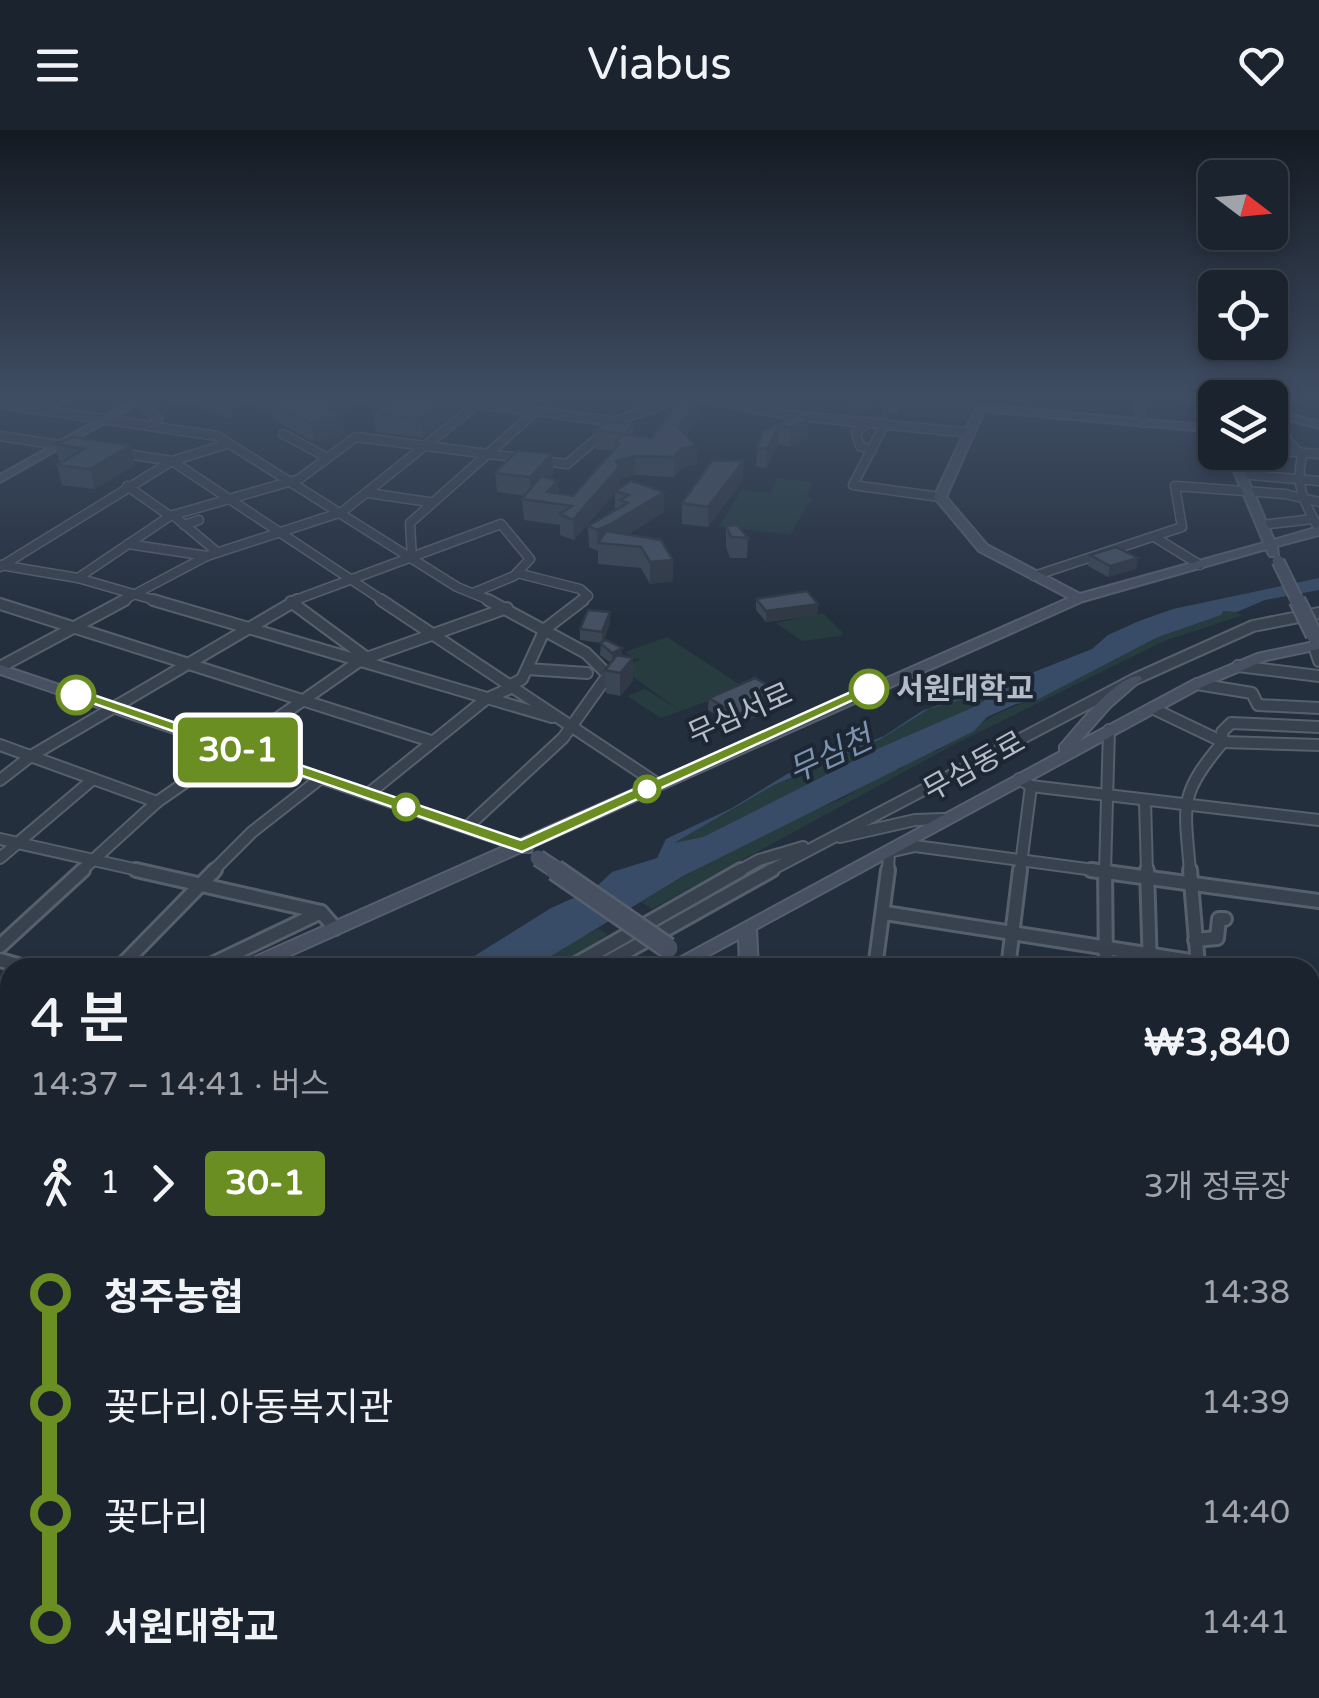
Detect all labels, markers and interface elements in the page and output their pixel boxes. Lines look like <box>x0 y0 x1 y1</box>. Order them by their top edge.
icon: menu <box>30 38 85 93</box>
text: Viabus <box>587 38 732 92</box>
icon: heart <box>1234 38 1289 93</box>
north arrow <box>1198 160 1288 250</box>
map controls <box>1198 160 1288 470</box>
button: locate <box>1198 270 1288 360</box>
button: layers <box>1198 380 1288 470</box>
marker: 서원대학교 <box>850 670 888 708</box>
place label: 서원대학교 <box>896 671 1034 708</box>
street label: 무심서로 <box>682 675 798 754</box>
unlabelled marker <box>57 676 95 714</box>
line badge: 30-1 <box>168 718 308 782</box>
water label: 무심천 <box>782 718 882 791</box>
street label: 무심동로 <box>917 723 1031 809</box>
text: 30-1 <box>198 729 278 771</box>
unlabelled marker <box>634 776 660 802</box>
unlabelled marker <box>393 794 419 820</box>
text: 4 분 <box>30 987 129 1053</box>
text: ₩3,840 <box>1144 1020 1290 1066</box>
text: 14:37 – 14:41 · 버스 <box>30 1066 330 1104</box>
icon: walk <box>30 1156 85 1211</box>
icon: forward <box>135 1156 190 1211</box>
text: 30-1 <box>225 1162 305 1204</box>
text: 1 <box>100 1164 120 1202</box>
text: 3개 정류장 <box>1144 1168 1290 1206</box>
text: 14:38 <box>1201 1274 1290 1312</box>
text: 청주농협 <box>104 1275 244 1321</box>
text: 14:39 <box>1201 1384 1290 1422</box>
text: 꽃다리.아동복지관 <box>104 1385 394 1431</box>
text: 14:40 <box>1201 1494 1290 1532</box>
text: 꽃다리 <box>104 1495 209 1541</box>
text: 14:41 <box>1201 1604 1290 1642</box>
text: 서원대학교 <box>104 1605 279 1651</box>

